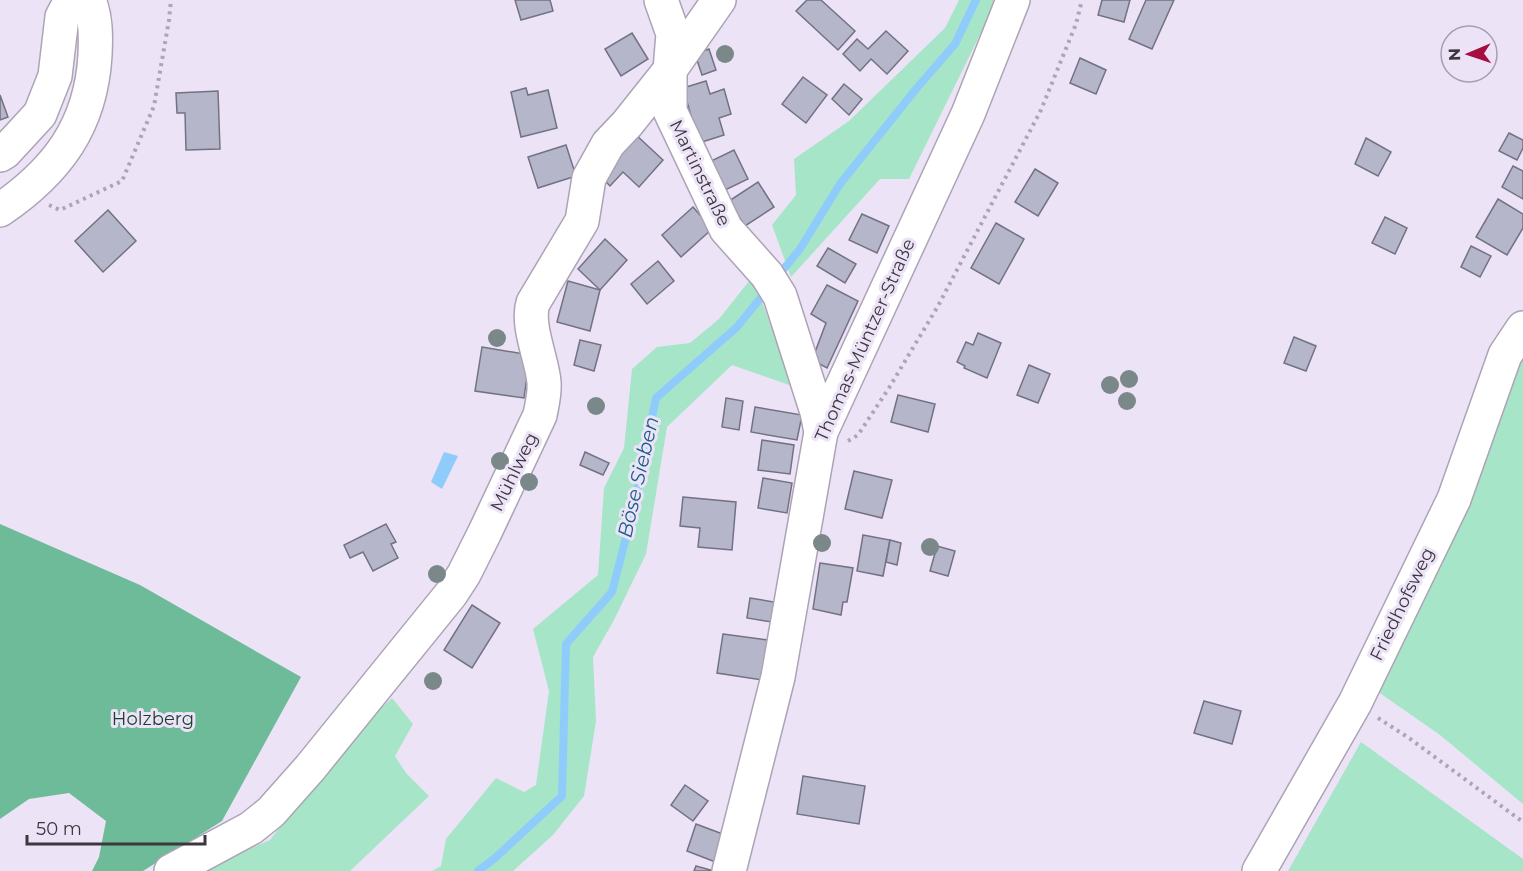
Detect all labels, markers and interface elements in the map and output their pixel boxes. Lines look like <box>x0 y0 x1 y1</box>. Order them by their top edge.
north arrow <box>1439 24 1499 84</box>
text: N <box>1445 48 1464 61</box>
street label: Martinstraße <box>665 116 735 230</box>
street label: Thomas-Müntzer-Straße <box>810 235 920 445</box>
water label: Böse Sieben <box>612 414 664 540</box>
street label: Mühlweg <box>485 429 543 515</box>
street label: Friedhofsweg <box>1365 544 1439 664</box>
park label: Holzberg <box>112 708 194 730</box>
scale bar <box>27 808 206 846</box>
text: 50 m <box>36 818 82 840</box>

